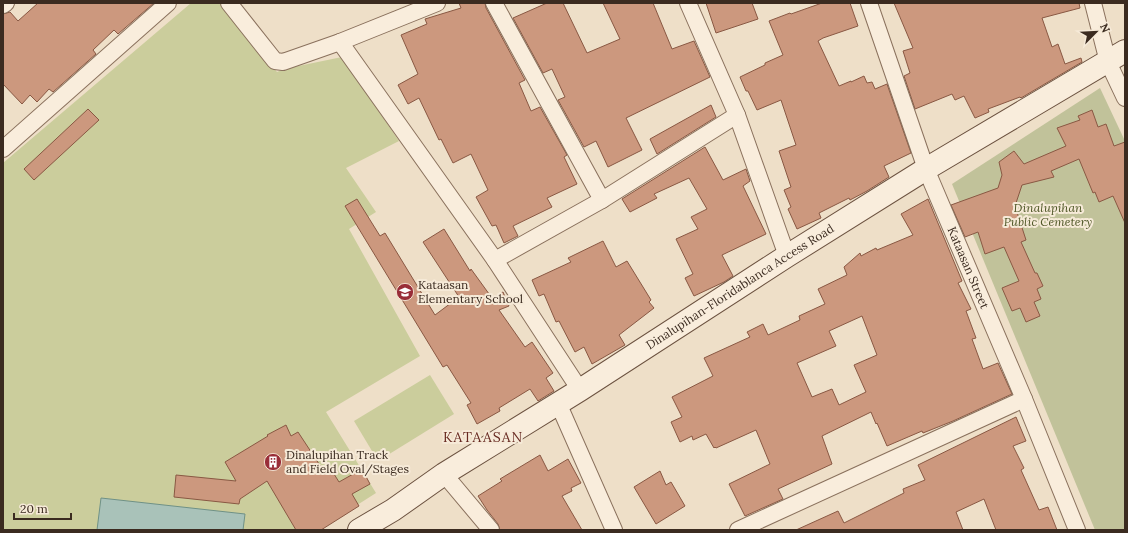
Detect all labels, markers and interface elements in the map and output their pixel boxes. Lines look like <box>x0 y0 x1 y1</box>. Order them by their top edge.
north arrow <box>1076 12 1116 52</box>
text: N <box>1097 21 1113 35</box>
park label: Dinalupihan Public Cemetery <box>1004 200 1092 229</box>
street label: Dinalupihan-Floridablanca Access Road <box>643 221 836 352</box>
street label: Kataasan Street <box>945 224 993 311</box>
place label: Kataasan Elementary School <box>418 277 523 306</box>
school or university icon: Kataasan Elementary School <box>395 282 415 302</box>
district label: KATAASAN <box>443 428 523 446</box>
place label: Dinalupihan Track and Field Oval/Stages <box>286 447 409 477</box>
building icon: Dinalupihan Track and Field Oval/Stages <box>263 452 283 472</box>
scale bar <box>14 495 71 521</box>
text: 20 m <box>20 501 48 516</box>

